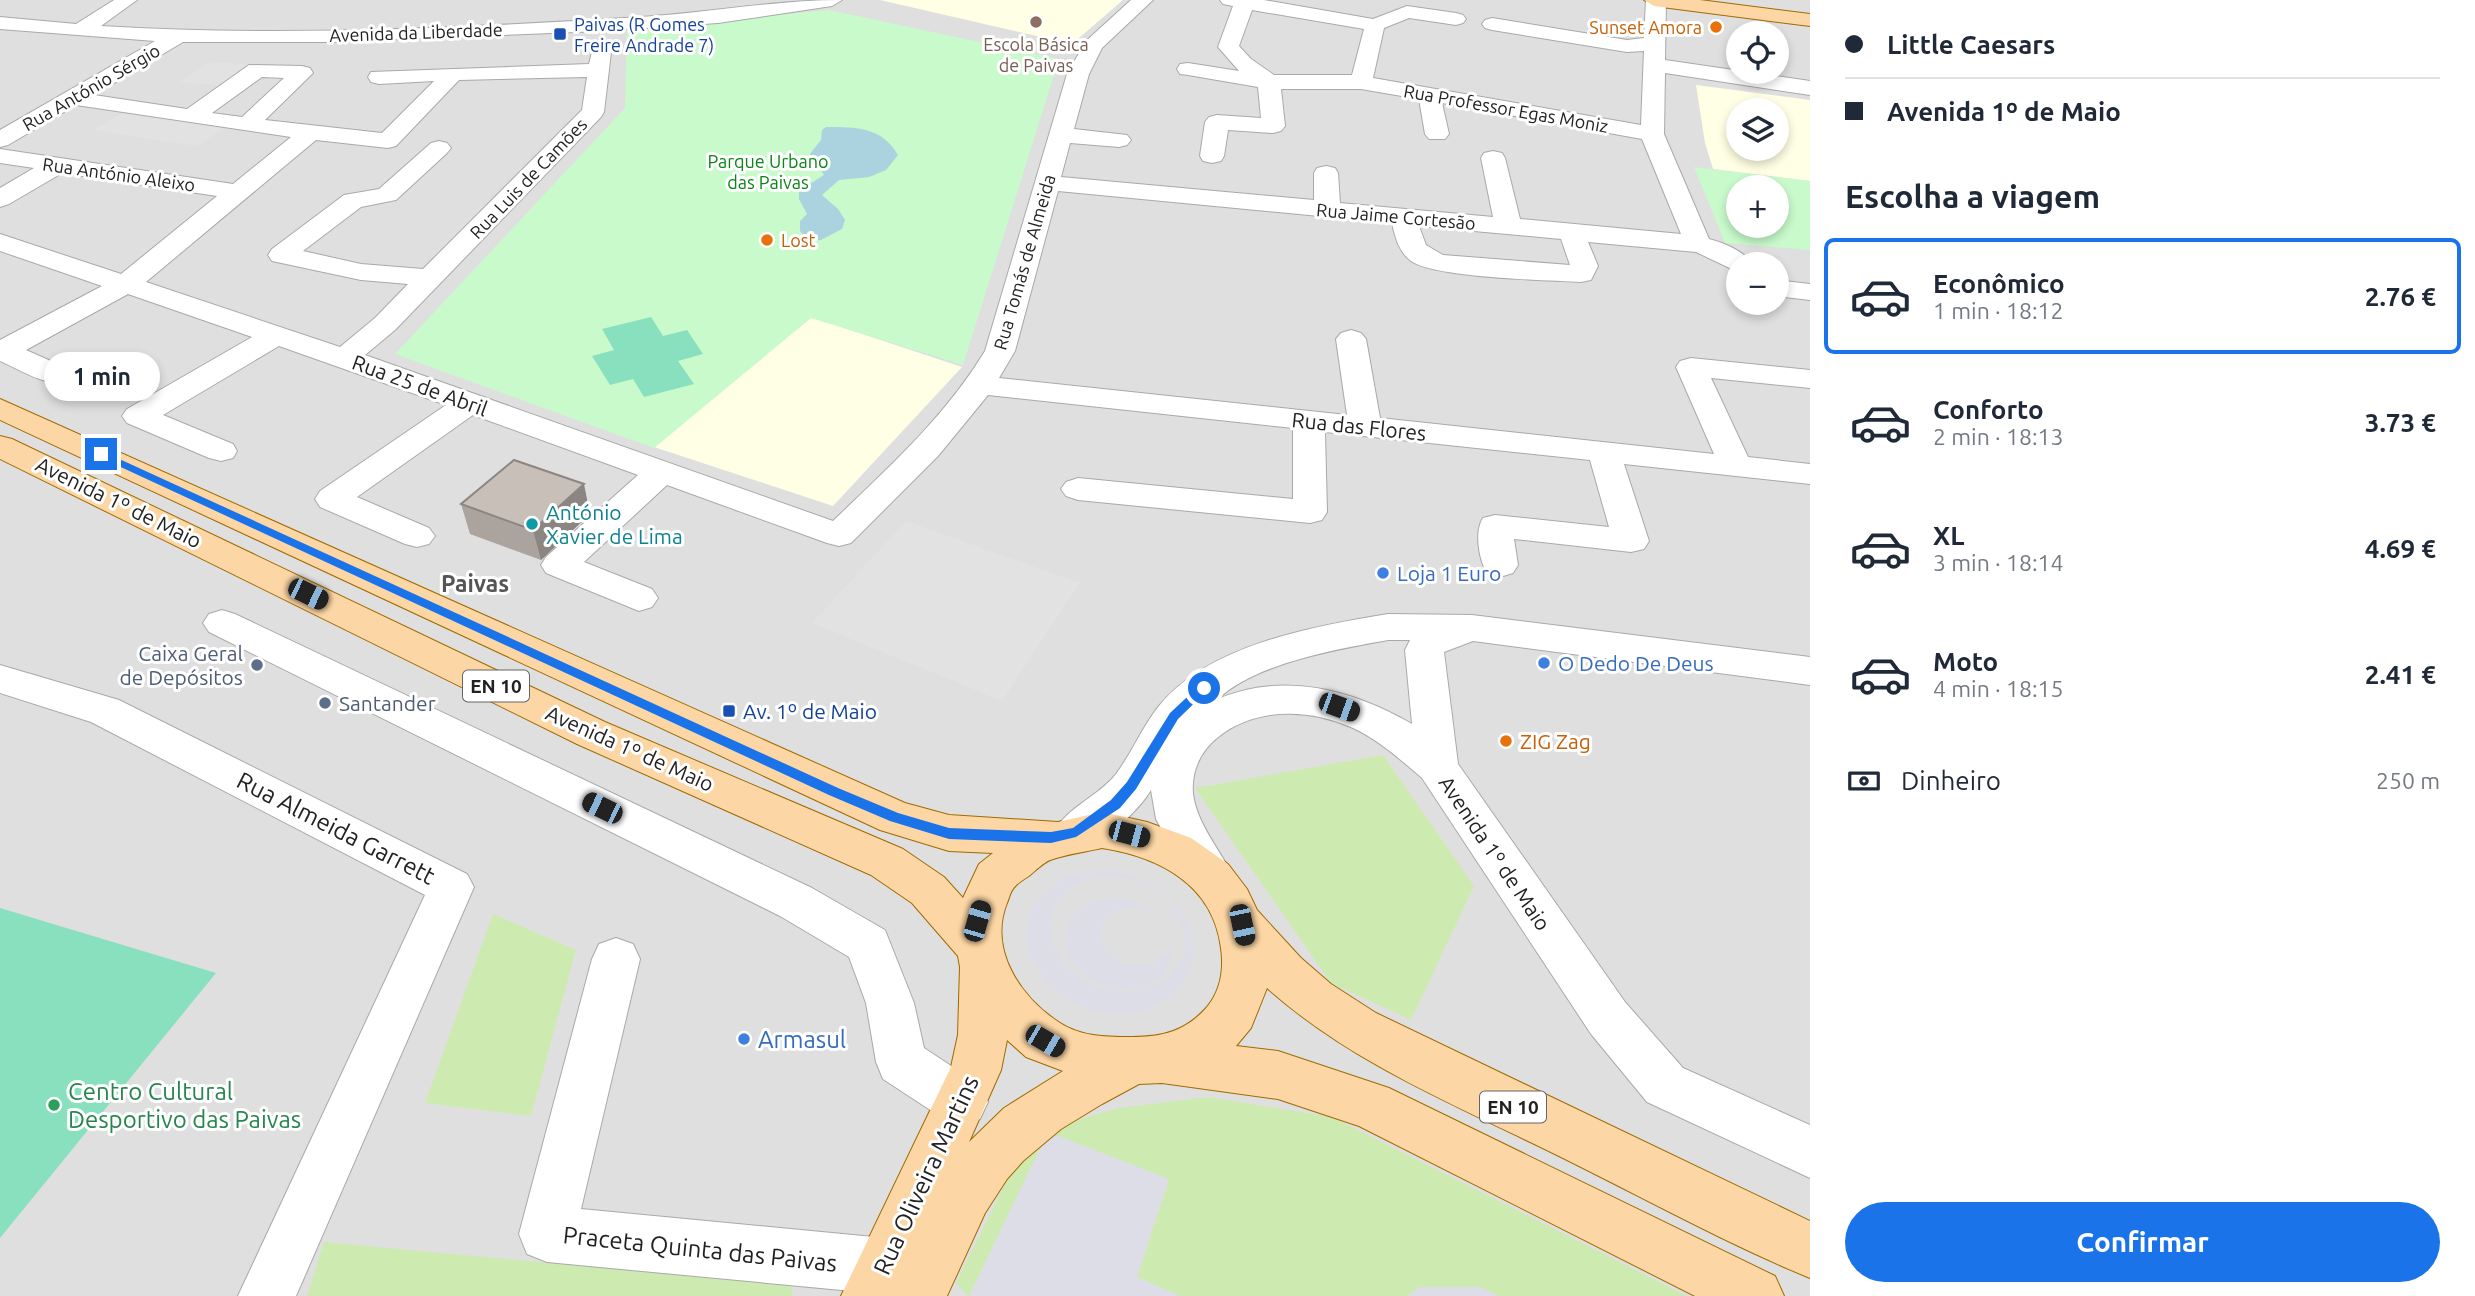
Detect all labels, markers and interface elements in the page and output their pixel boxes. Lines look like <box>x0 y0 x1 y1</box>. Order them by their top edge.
place label: Paivas (R Gomes Freire Andrade 7) <box>574 14 714 56</box>
marker: Escola Básica de Paivas <box>1028 14 1044 30</box>
place label: Sunset Amora <box>1589 17 1702 37</box>
street label: Avenida da Liberdade <box>329 19 503 45</box>
marker: Sunset Amora <box>1708 19 1724 35</box>
map controls <box>1726 21 1789 315</box>
button: locate <box>1726 21 1789 84</box>
marker: Paivas (R Gomes Freire Andrade 7) <box>552 26 568 42</box>
text: Little Caesars <box>1887 30 2055 59</box>
place label: Escola Básica de Paivas <box>983 34 1089 75</box>
street label: Rua António Sérgio <box>19 40 163 134</box>
street label: Rua Professor Egas Moniz <box>1402 80 1610 136</box>
text: Avenida 1º de Maio <box>1887 97 2121 126</box>
button: layers <box>1726 98 1789 161</box>
street label: Rua Luis de Camões <box>465 114 591 242</box>
park label: Parque Urbano das Paivas <box>707 151 829 192</box>
street label: Rua António Aleixo <box>41 153 197 195</box>
street label: Rua Tomás de Almeida <box>989 172 1059 352</box>
button: + <box>1726 175 1789 238</box>
text: Escolha a viagem <box>1845 178 2100 214</box>
street label: Rua Jaime Cortesão <box>1315 199 1477 233</box>
place label: Lost <box>781 230 816 250</box>
marker: Lost <box>759 232 775 248</box>
button: − <box>1726 252 1789 315</box>
icon: car <box>1849 265 1912 328</box>
text: Econômico <box>1933 269 2065 298</box>
text: 2.76 € <box>2365 282 2436 311</box>
text: 1 min · 18:12 <box>1933 298 2064 323</box>
street label: Rua 25 de Abril <box>349 349 491 421</box>
callout: 1 min <box>43 352 159 402</box>
text: 1 min <box>73 364 131 389</box>
icon: car <box>1849 391 1912 454</box>
text: Conforto <box>1933 395 2044 424</box>
street label: Rua das Flores <box>1291 407 1427 445</box>
text: 3.73 € <box>2365 408 2436 437</box>
text: 2 min · 18:13 <box>1933 424 2064 449</box>
route end <box>85 438 117 470</box>
street label: Avenida 1º de Maio <box>32 452 206 552</box>
place label: António Xavier de Lima <box>546 500 683 548</box>
marker: António Xavier de Lima <box>524 516 540 532</box>
icon: car <box>1849 517 1912 580</box>
text: XL <box>1933 521 1964 550</box>
text: 4.69 € <box>2365 534 2436 563</box>
text: 3 min · 18:14 <box>1933 550 2064 575</box>
place label: Loja 1 Euro <box>1397 561 1501 585</box>
marker: Loja 1 Euro <box>1375 565 1391 581</box>
district label: Paivas <box>441 571 509 596</box>
car <box>285 575 332 613</box>
place label: Caixa Geral de Depósitos <box>119 641 243 689</box>
icon: car <box>1849 643 1912 706</box>
text: Moto <box>1933 647 1998 676</box>
place label: O Dedo De Deus <box>1558 651 1714 675</box>
marker: O Dedo De Deus <box>1536 655 1552 671</box>
marker: Caixa Geral de Depósitos <box>249 657 265 673</box>
text: 2.41 € <box>2365 660 2436 689</box>
road number: EN 10 <box>463 670 529 702</box>
route start <box>1188 672 1220 704</box>
text: 4 min · 18:15 <box>1933 676 2064 701</box>
car <box>1316 690 1363 724</box>
place label: Santander <box>339 691 436 715</box>
marker: Santander <box>317 695 333 711</box>
place label: Av. 1º de Maio <box>743 699 877 723</box>
street label: Avenida 1º de Maio <box>542 700 718 796</box>
marker: Av. 1º de Maio <box>721 703 737 719</box>
place label: ZIG Zag <box>1520 729 1591 753</box>
marker: ZIG Zag <box>1498 733 1514 749</box>
icon: cash <box>1845 762 1883 800</box>
street label: Rua Almeida Garrett <box>232 766 440 890</box>
text: Dinheiro <box>1901 766 2001 795</box>
text: 250 m <box>2376 768 2440 793</box>
street label: Avenida 1º de Maio <box>1434 771 1556 935</box>
car <box>579 789 626 827</box>
car <box>1106 818 1153 850</box>
car <box>962 898 993 944</box>
car <box>1228 902 1257 948</box>
car <box>1022 1021 1069 1061</box>
place label: Armasul <box>758 1026 846 1053</box>
marker: Armasul <box>736 1031 752 1047</box>
street label: Rua Oliveira Martins <box>868 1071 984 1279</box>
place label: Centro Cultural Desportivo das Paivas <box>68 1078 301 1133</box>
road number: EN 10 <box>1480 1092 1546 1122</box>
marker: Centro Cultural Desportivo das Paivas <box>46 1097 62 1113</box>
button: Confirmar <box>1845 1202 2440 1282</box>
street label: Praceta Quinta das Paivas <box>562 1221 838 1277</box>

